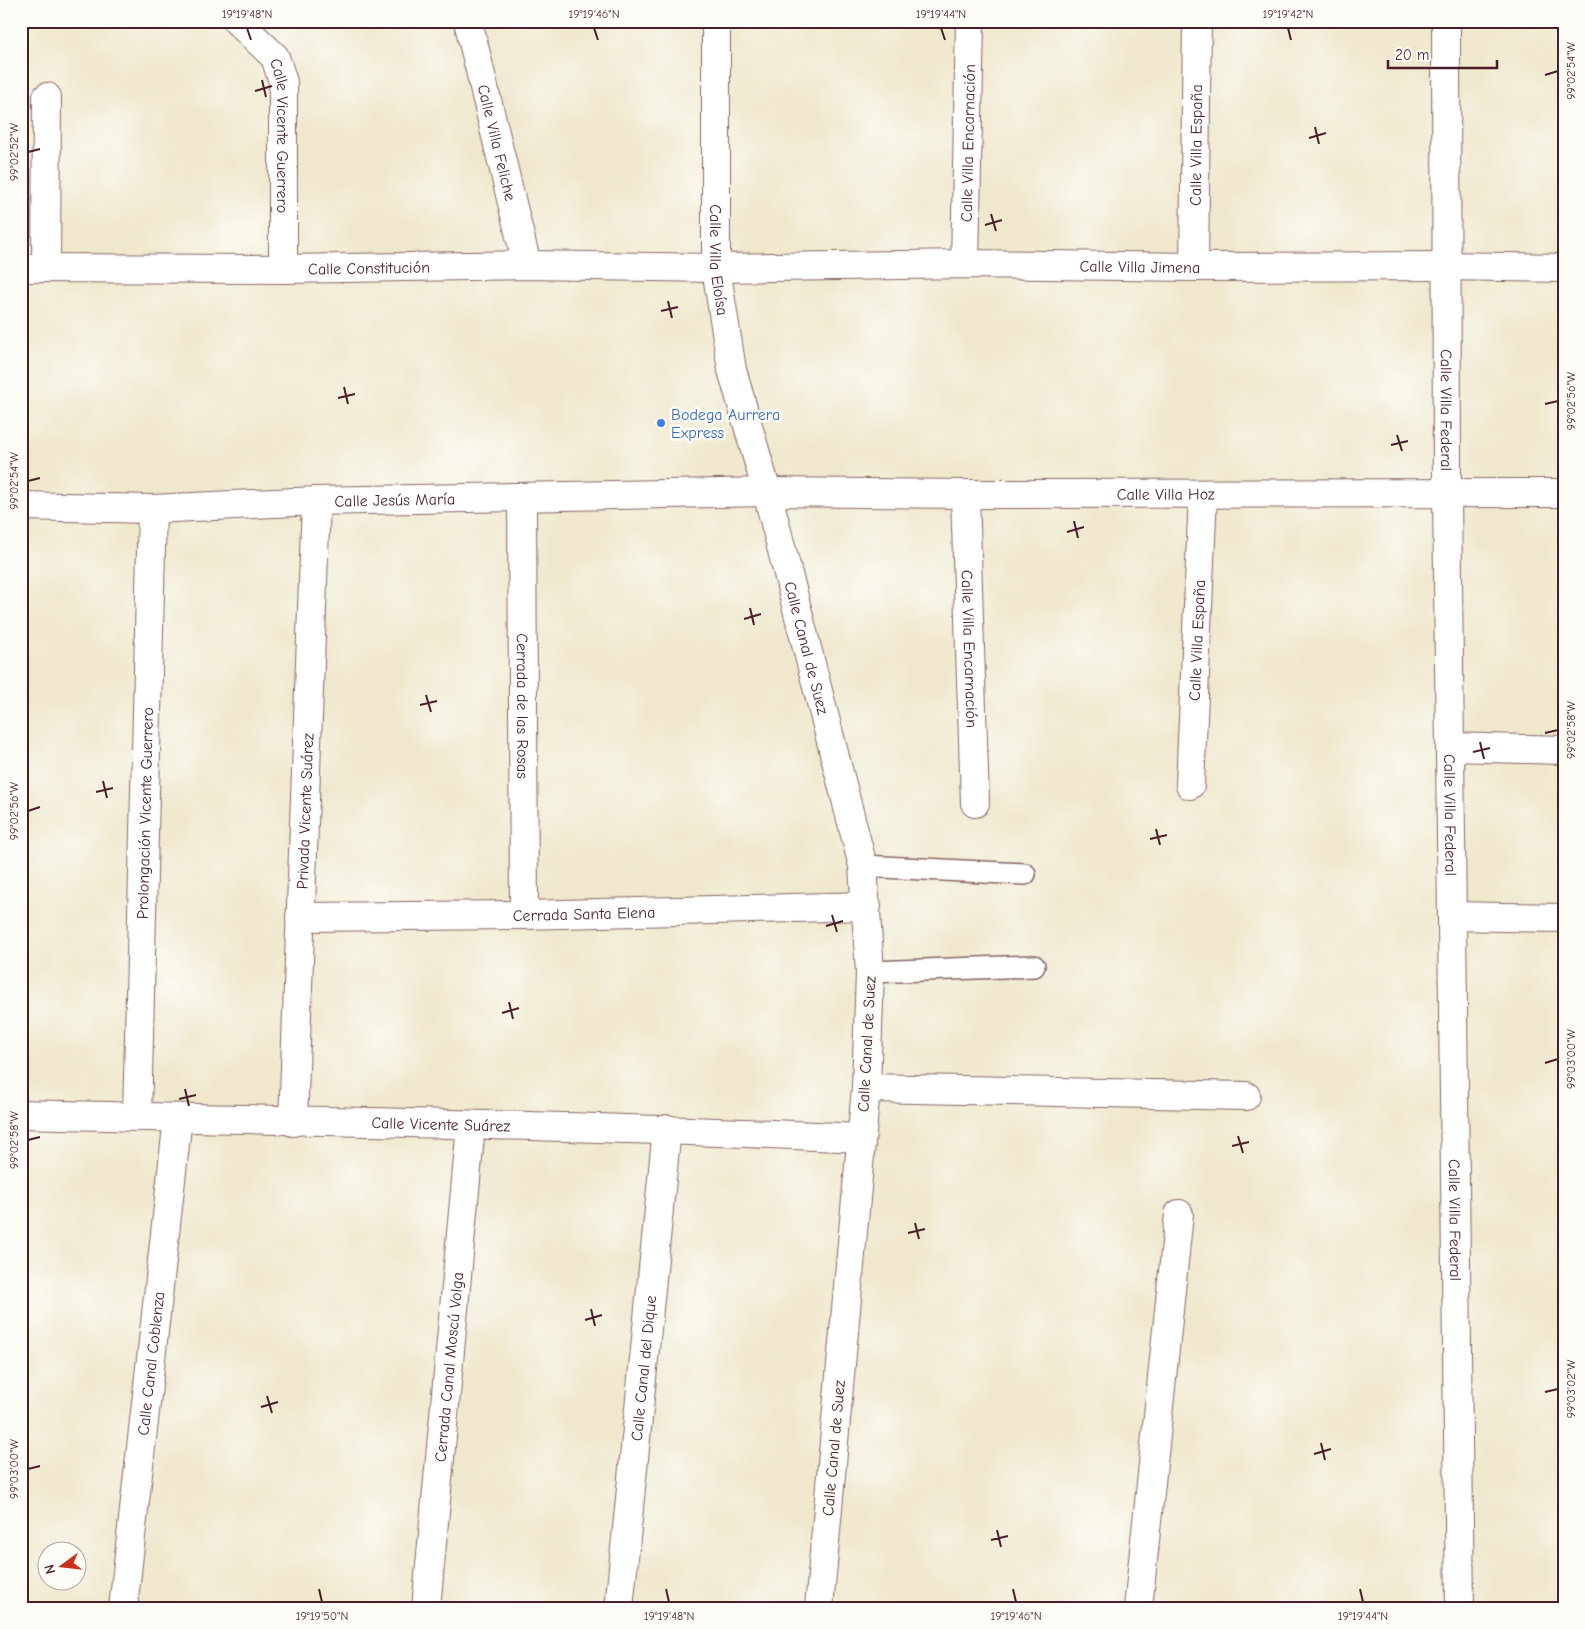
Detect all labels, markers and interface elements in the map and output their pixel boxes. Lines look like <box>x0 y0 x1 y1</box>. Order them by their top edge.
text: 19°19'48"N <box>222 7 272 21</box>
text: 19°19'46"N <box>568 7 620 21</box>
text: 19°19'44"N <box>916 7 966 21</box>
text: 19°19'42"N <box>1263 7 1313 21</box>
scale bar <box>1388 38 1496 70</box>
text: 99°02'54"W <box>1564 42 1578 100</box>
text: 20 m <box>1395 46 1429 64</box>
street label: Calle Vicente Guerrero <box>266 56 291 213</box>
street label: Calle Villa Encarnación <box>958 64 979 222</box>
street label: Calle Villa Feliche <box>474 83 519 203</box>
street label: Calle Villa España <box>1187 84 1206 206</box>
text: 99°02'52"W <box>7 122 21 181</box>
street label: Calle Villa Eloísa <box>706 204 731 317</box>
street label: Calle Villa Jimena <box>1079 258 1200 277</box>
street label: Calle Constitución <box>308 259 430 279</box>
street label: Calle Villa Federal <box>1437 349 1455 471</box>
text: 99°02'56"W <box>1564 371 1578 430</box>
place label: Bodega Aurrera Express <box>671 406 780 442</box>
marker: Bodega Aurrera Express <box>655 417 667 429</box>
text: 99°02'54"W <box>7 452 21 510</box>
street label: Calle Villa Hoz <box>1117 486 1215 504</box>
street label: Calle Jesús María <box>334 490 455 511</box>
street label: Calle Villa Encarnación <box>957 570 981 728</box>
street label: Calle Villa España <box>1186 579 1209 701</box>
street label: Calle Canal de Suez <box>780 580 832 716</box>
street label: Cerrada de las Rosas <box>513 633 531 779</box>
text: 99°02'58"W <box>1564 700 1578 759</box>
street label: Prolongación Vicente Guerrero <box>134 707 157 919</box>
street label: Privada Vicente Suárez <box>294 733 317 890</box>
street label: Calle Villa Federal <box>1440 754 1459 876</box>
text: 99°02'56"W <box>7 781 21 840</box>
street label: Cerrada Santa Elena <box>513 904 656 925</box>
street label: Calle Canal de Suez <box>854 975 880 1113</box>
text: 99°03'00"W <box>1564 1029 1578 1089</box>
text: 99°02'58"W <box>7 1110 21 1169</box>
street label: Calle Vicente Suárez <box>371 1114 511 1136</box>
street label: Calle Villa Federal <box>1445 1159 1464 1281</box>
street label: Cerrada Canal Moscú Volga <box>432 1271 467 1463</box>
street label: Calle Canal Coblenza <box>134 1291 168 1437</box>
street label: Calle Canal del Dique <box>628 1295 660 1442</box>
text: 99°03'02"W <box>1564 1359 1578 1418</box>
street label: Calle Canal de Suez <box>819 1379 849 1517</box>
text: 99°03'00"W <box>7 1439 21 1499</box>
north arrow <box>38 1542 88 1592</box>
text: N <box>41 1563 59 1576</box>
text: 19°19'50"N <box>296 1609 348 1623</box>
text: 19°19'48"N <box>644 1609 694 1623</box>
text: 19°19'46"N <box>990 1609 1042 1623</box>
text: 19°19'44"N <box>1338 1609 1388 1623</box>

